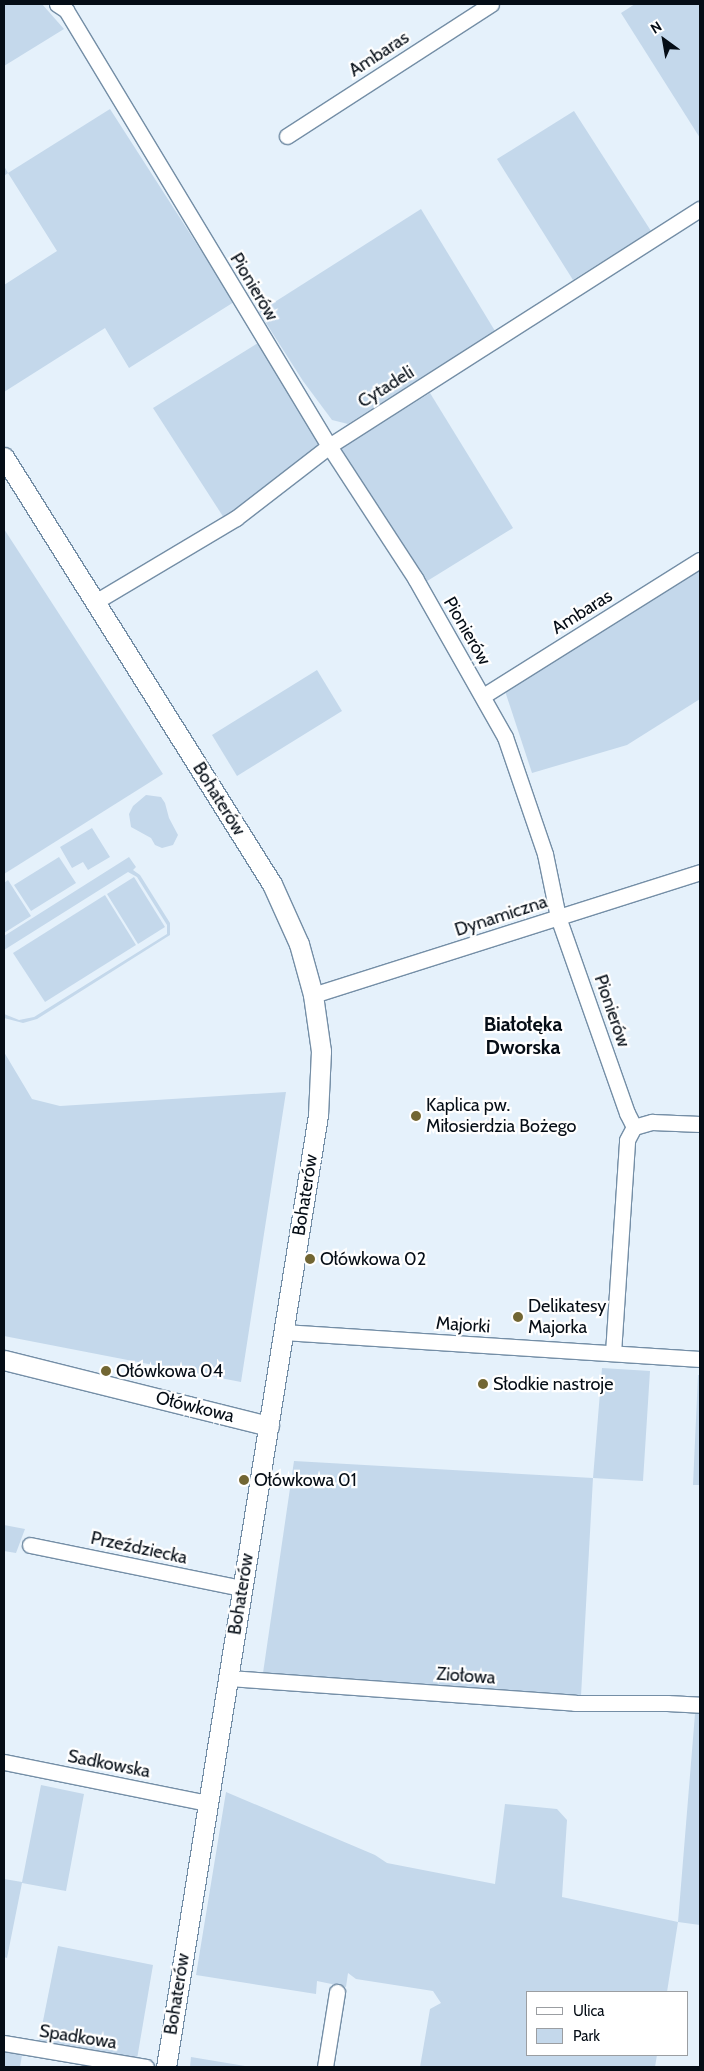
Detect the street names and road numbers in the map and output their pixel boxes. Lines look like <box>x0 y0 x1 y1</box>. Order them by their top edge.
street label: Ambaras <box>345 27 413 81</box>
street label: Pionierów <box>225 249 283 325</box>
street label: Cytadeli <box>354 361 418 413</box>
street label: Ambaras <box>548 585 616 639</box>
street label: Pionierów <box>439 593 495 669</box>
street label: Bohaterów <box>188 758 250 840</box>
street label: Dynamiczna <box>452 891 550 941</box>
street label: Pionierów <box>590 972 634 1050</box>
street label: Bohaterów <box>288 1153 322 1237</box>
street label: Majorki <box>435 1312 491 1338</box>
street label: Ołówkowa <box>154 1387 236 1427</box>
street label: Przeździecka <box>89 1527 189 1569</box>
street label: Bohaterów <box>224 1552 258 1636</box>
street label: Ziołowa <box>436 1663 496 1689</box>
street label: Sadkowska <box>66 1745 152 1783</box>
street label: Bohaterów <box>160 1952 194 2036</box>
street label: Spadkowa <box>38 2020 118 2054</box>

